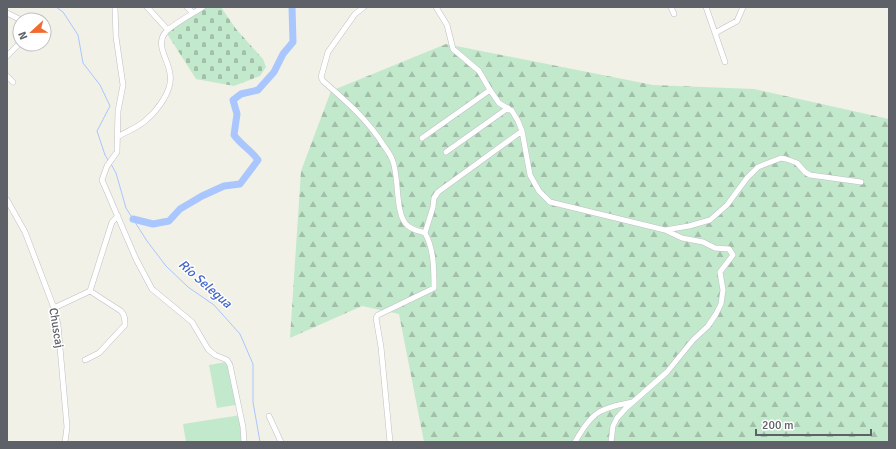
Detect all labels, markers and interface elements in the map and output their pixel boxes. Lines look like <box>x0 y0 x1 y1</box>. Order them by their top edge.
north arrow <box>12 12 52 52</box>
text: N <box>16 30 31 42</box>
water label: Río Selegua <box>175 256 235 312</box>
street label: Chuscaj <box>45 307 67 349</box>
scale bar <box>756 411 871 437</box>
text: 200 m <box>762 418 794 433</box>

